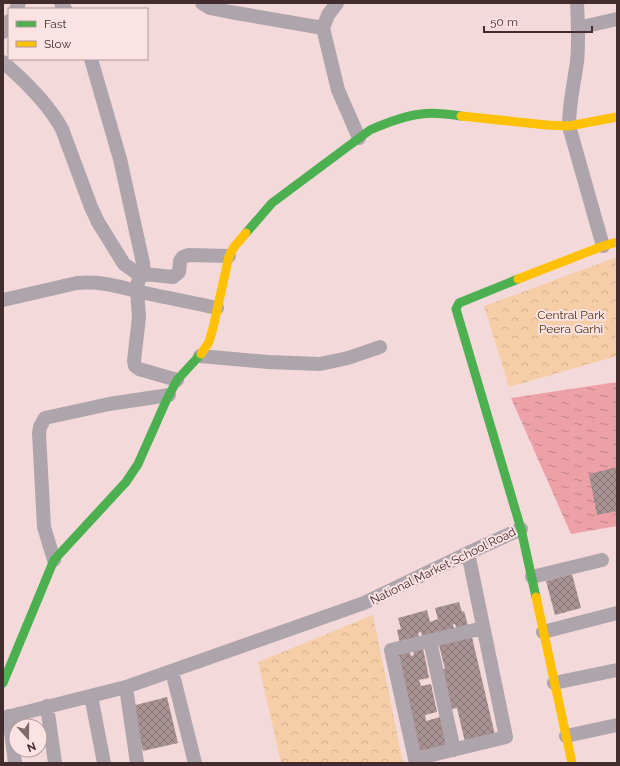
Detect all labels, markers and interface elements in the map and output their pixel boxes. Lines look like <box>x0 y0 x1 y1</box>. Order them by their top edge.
legend <box>8 8 148 60</box>
scale bar <box>484 8 592 34</box>
text: 50 m <box>490 15 518 29</box>
text: Fast <box>44 17 67 31</box>
text: Slow <box>44 37 71 51</box>
park label: Central Park Peera Garhi <box>537 308 605 336</box>
street label: National Market School Road <box>368 525 518 607</box>
north arrow <box>8 718 48 758</box>
text: N <box>25 739 38 754</box>

